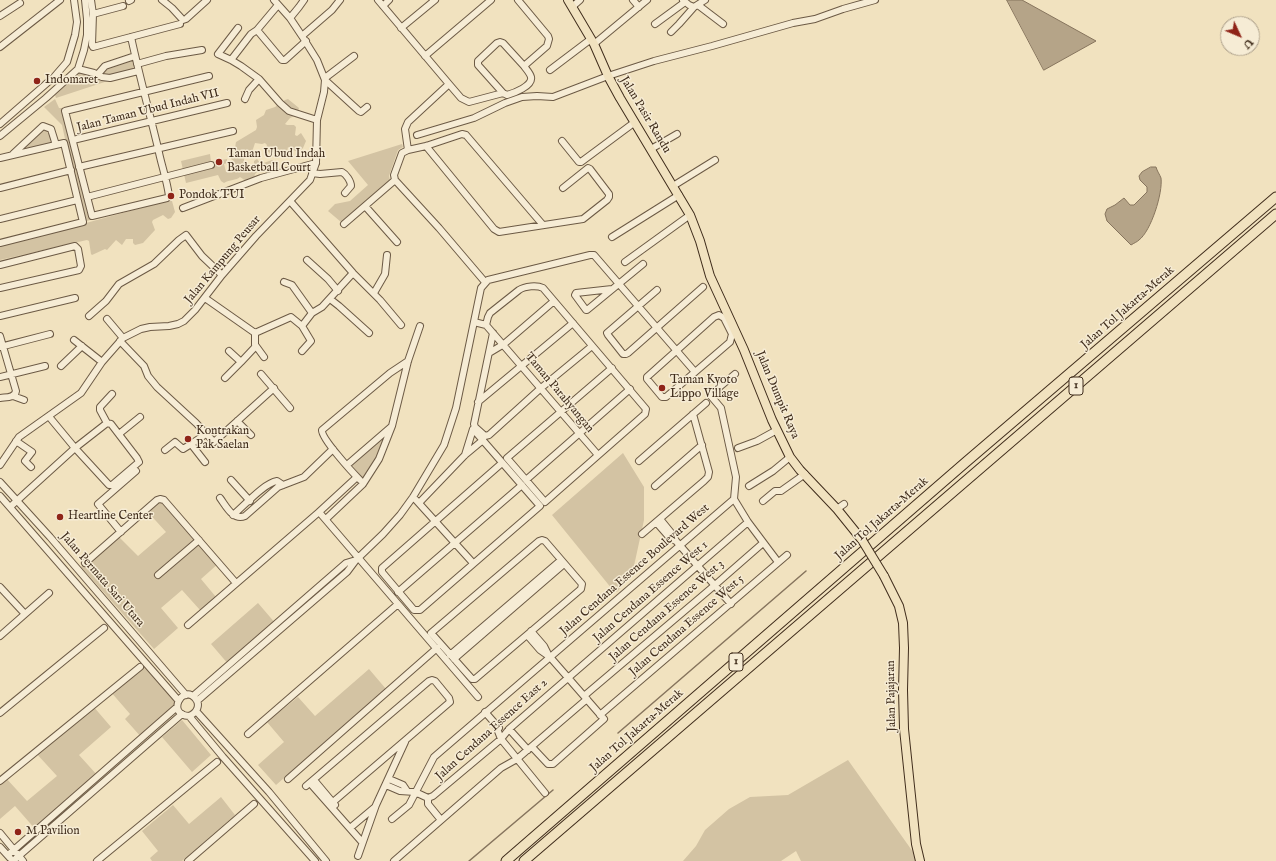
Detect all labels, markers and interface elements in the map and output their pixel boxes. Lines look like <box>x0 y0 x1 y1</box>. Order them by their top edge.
north arrow <box>1220 16 1260 56</box>
text: U <box>1240 35 1256 52</box>
place label: Indomaret <box>45 74 98 88</box>
street label: Jalan Pasir Randu <box>616 74 674 156</box>
marker: Indomaret <box>32 76 42 86</box>
street label: Jalan Taman Ubud Indah VII <box>75 86 221 136</box>
place label: Taman Ubud Indah Basketball Court <box>227 148 325 176</box>
marker: Taman Ubud Indah Basketball Court <box>214 157 224 167</box>
place label: Pondok TUI <box>179 189 244 203</box>
marker: Pondok TUI <box>166 191 176 201</box>
street label: Jalan Kampung Peusar <box>182 213 264 307</box>
street label: Jalan Tol Jakarta–Merak <box>1078 264 1178 352</box>
street label: Jalan Dumpit Raya <box>752 349 802 441</box>
street label: Taman Parahyangan <box>521 350 597 436</box>
place label: Taman Kyoto Lippo Village <box>670 374 739 402</box>
road number: 1 <box>1069 377 1083 395</box>
marker: Taman Kyoto Lippo Village <box>657 383 667 393</box>
place label: Kontrakan Pak Saelan <box>196 425 249 453</box>
marker: Kontrakan Pak Saelan <box>183 434 193 444</box>
street label: Jalan Tol Jakarta–Merak <box>832 475 932 563</box>
street label: Jalan Cendana Essence Boulevard West <box>557 501 713 639</box>
place label: Heartline Center <box>68 510 153 524</box>
marker: Heartline Center <box>55 512 65 522</box>
street label: Jalan Permata Sari Utara <box>57 530 147 630</box>
street label: Jalan Cendana Essence West 1 <box>591 538 711 646</box>
street label: Jalan Cendana Essence West 3 <box>607 557 727 665</box>
street label: Jalan Cendana Essence West 5 <box>627 572 747 680</box>
road number: 1 <box>729 653 743 671</box>
street label: Jalan Pajajaran <box>884 660 900 732</box>
street label: Jalan Cendana Essence East 2 <box>433 676 551 784</box>
street label: Jalan Tol Jakarta–Merak <box>587 687 687 775</box>
place label: M Pavilion <box>26 825 80 839</box>
marker: M Pavilion <box>13 827 23 837</box>

